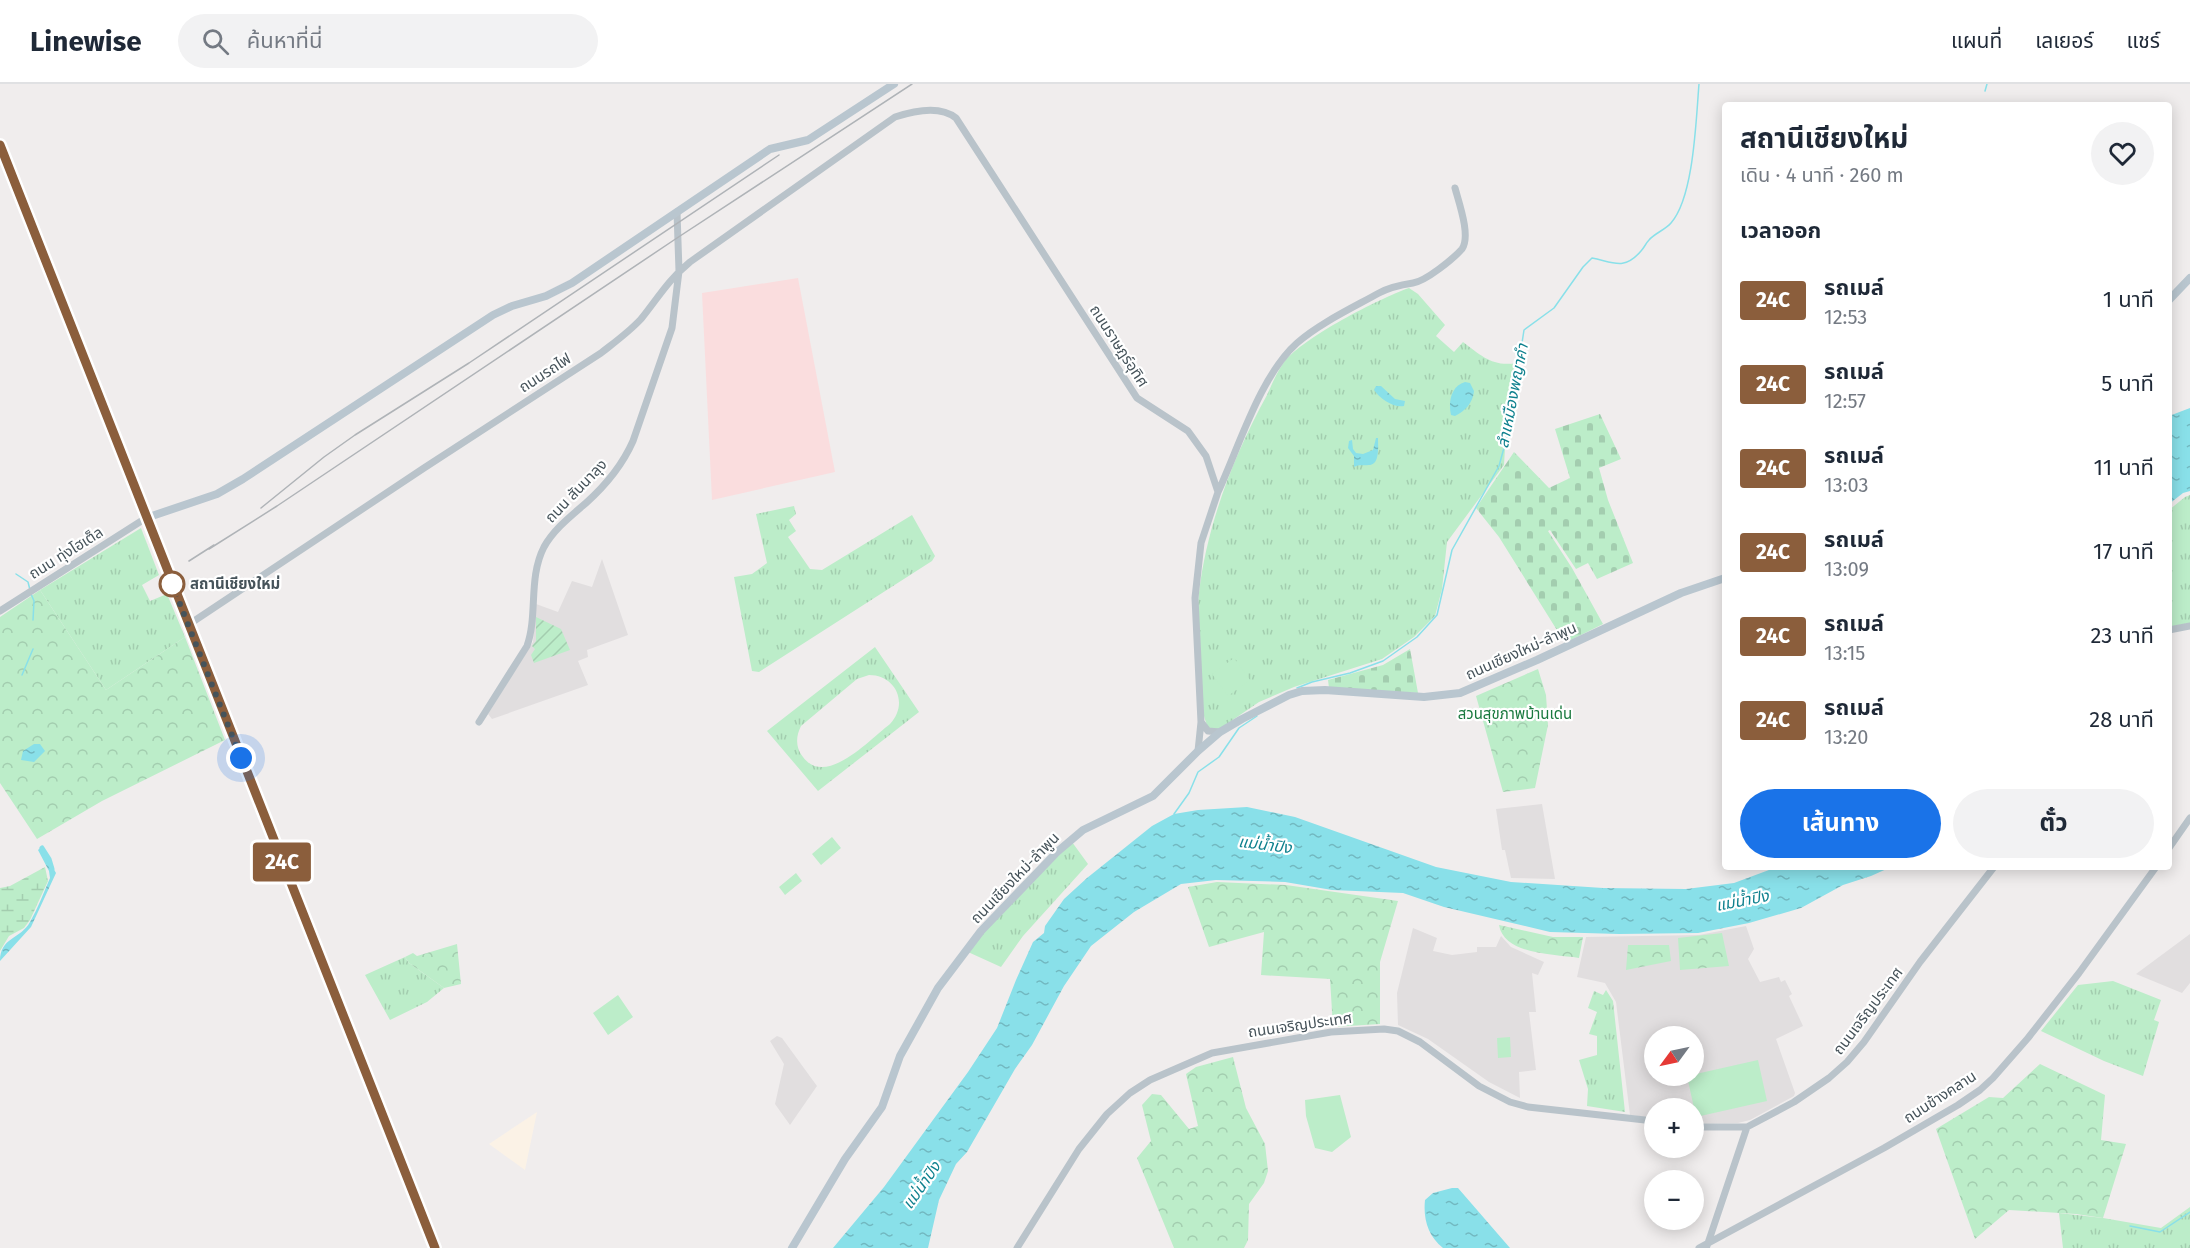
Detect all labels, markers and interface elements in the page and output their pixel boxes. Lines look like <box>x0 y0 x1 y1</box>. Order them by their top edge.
search box <box>178 14 598 68</box>
text: Linewise <box>30 25 142 58</box>
icon: search <box>199 25 232 58</box>
text: ค้นหาที่นี่ <box>247 27 322 54</box>
text: แผนที่ <box>1951 28 2002 54</box>
text: เลเยอร์ <box>2035 28 2094 54</box>
text: แชร์ <box>2127 28 2160 54</box>
text: สถานีเชียงใหม่ <box>1740 122 1908 155</box>
button: heart <box>2091 122 2154 185</box>
text: เดิน · 4 นาที · 260 m <box>1740 163 1904 187</box>
text: เวลาออก <box>1740 217 1821 244</box>
text: รถเมล์ <box>1824 274 1884 301</box>
text: 1 นาที <box>2103 286 2154 313</box>
text: 24C <box>1756 287 1790 313</box>
street label: ถนนราษฎร์อุทิศ <box>1086 302 1152 390</box>
text: 12:53 <box>1824 305 1867 329</box>
water label: ลำเหมืองพญาคำ <box>1493 341 1532 450</box>
street label: ถนนรถไฟ <box>516 350 574 396</box>
text: รถเมล์ <box>1824 358 1884 385</box>
text: 5 นาที <box>2101 370 2154 397</box>
text: 24C <box>1756 371 1790 397</box>
text: 12:57 <box>1824 389 1866 413</box>
text: รถเมล์ <box>1824 442 1884 469</box>
text: 11 นาที <box>2094 454 2154 481</box>
text: 24C <box>1756 455 1790 481</box>
street label: ถนน สันนาลุง <box>541 456 611 526</box>
text: 13:03 <box>1824 473 1868 497</box>
street label: ถนน ทุ่งโฮเต็ล <box>26 523 106 583</box>
text: รถเมล์ <box>1824 526 1884 553</box>
text: 17 นาที <box>2093 538 2154 565</box>
text: 24C <box>1756 539 1790 565</box>
text: 13:09 <box>1824 557 1869 581</box>
marker: สถานีเชียงใหม่ <box>159 571 185 597</box>
place label: สถานีเชียงใหม่ <box>190 575 280 593</box>
text: รถเมล์ <box>1824 610 1884 637</box>
street label: ถนนเชียงใหม่-ลำพูน <box>1463 618 1579 684</box>
text: 23 นาที <box>2091 622 2154 649</box>
text: 24C <box>1756 623 1790 649</box>
text: 13:15 <box>1824 641 1865 665</box>
text: รถเมล์ <box>1824 694 1884 721</box>
park label: สวนสุขภาพบ้านเด่น <box>1458 705 1572 723</box>
text: 28 นาที <box>2089 706 2154 733</box>
text: 24C <box>1756 707 1790 733</box>
text: 13:20 <box>1824 725 1869 749</box>
your location <box>226 743 256 773</box>
button: เส้นทาง <box>1740 789 1941 858</box>
button: ตั๋ว <box>1953 789 2154 858</box>
street label: ถนนเชียงใหม่-ลำพูน <box>967 829 1063 927</box>
water label: แม่น้ำปิง <box>1237 830 1294 857</box>
line badge: 24C <box>248 842 316 882</box>
text: 24C <box>265 849 299 875</box>
water label: แม่น้ำปิง <box>1714 884 1772 915</box>
street label: ถนนเจริญประเทศ <box>1829 964 1907 1058</box>
street label: ถนนเจริญประเทศ <box>1247 1009 1353 1041</box>
north arrow <box>1644 1026 1704 1086</box>
map controls <box>1644 1026 1704 1230</box>
street label: ถนนช้างคลาน <box>1900 1067 1980 1127</box>
button: + <box>1644 1098 1704 1158</box>
water label: แม่น้ำปิง <box>897 1156 945 1213</box>
button: − <box>1644 1170 1704 1230</box>

